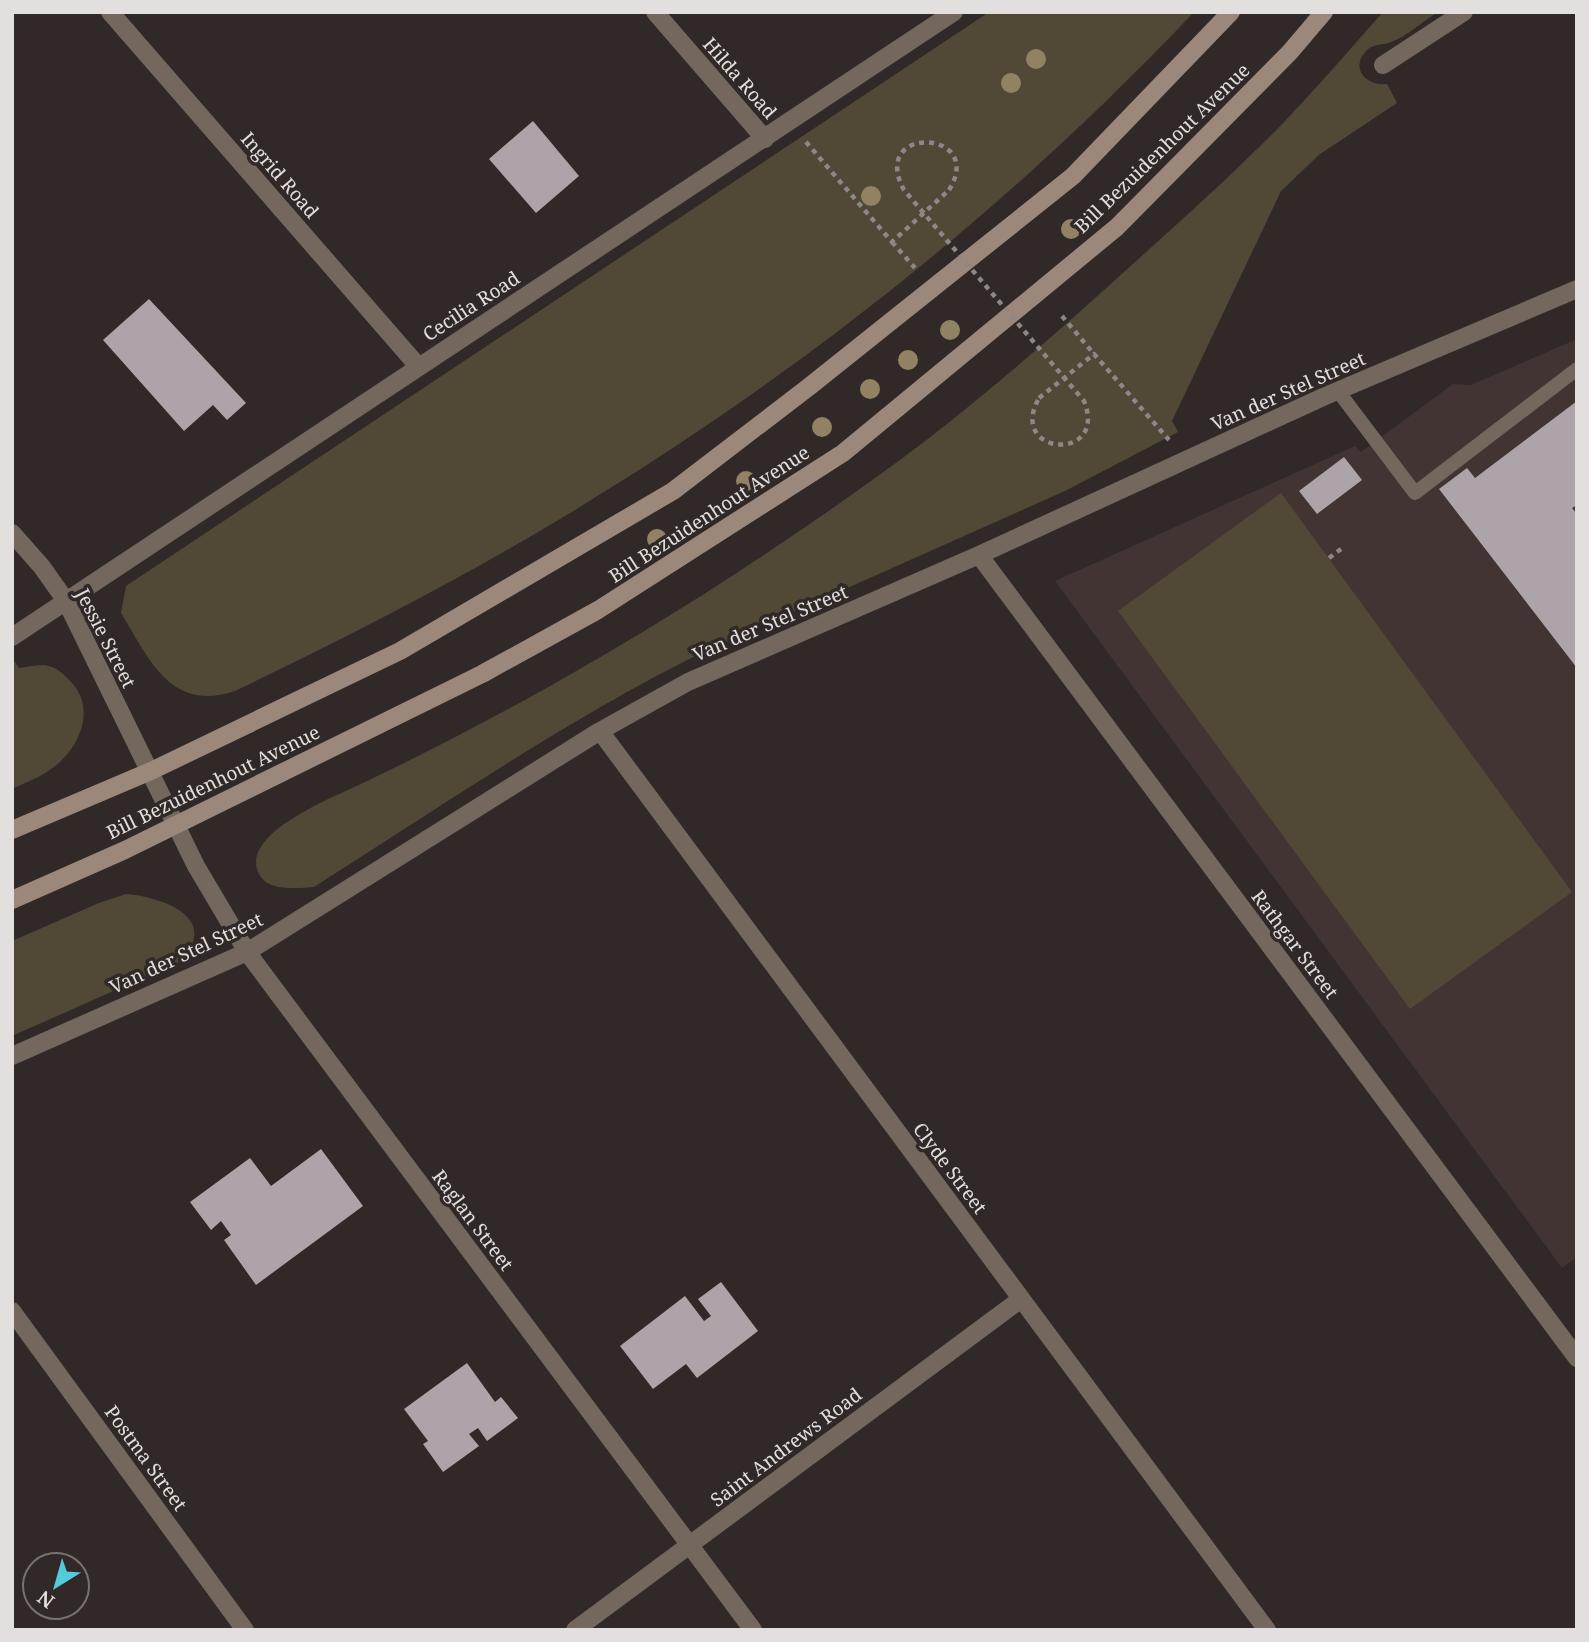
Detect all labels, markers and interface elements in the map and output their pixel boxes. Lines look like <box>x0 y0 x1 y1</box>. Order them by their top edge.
street label: Hilda Road <box>697 32 783 125</box>
street label: Bill Bezuidenhout Avenue <box>1069 57 1255 239</box>
street label: Ingrid Road <box>235 126 325 224</box>
street label: Cecilia Road <box>418 265 525 347</box>
street label: Van der Stel Street <box>1207 345 1370 437</box>
street label: Bill Bezuidenhout Avenue <box>604 439 814 589</box>
street label: Van der Stel Street <box>688 578 852 667</box>
street label: Jessie Street <box>69 583 142 692</box>
street label: Bill Bezuidenhout Avenue <box>102 719 324 845</box>
street label: Rathgar Street <box>1246 884 1345 1004</box>
street label: Van der Stel Street <box>105 906 267 1000</box>
street label: Clyde Street <box>907 1117 993 1219</box>
street label: Raglan Street <box>426 1164 520 1276</box>
street label: Saint Andrews Road <box>705 1381 867 1512</box>
street label: Postma Street <box>99 1400 193 1516</box>
north arrow <box>21 1551 91 1621</box>
text: N <box>32 1585 60 1614</box>

